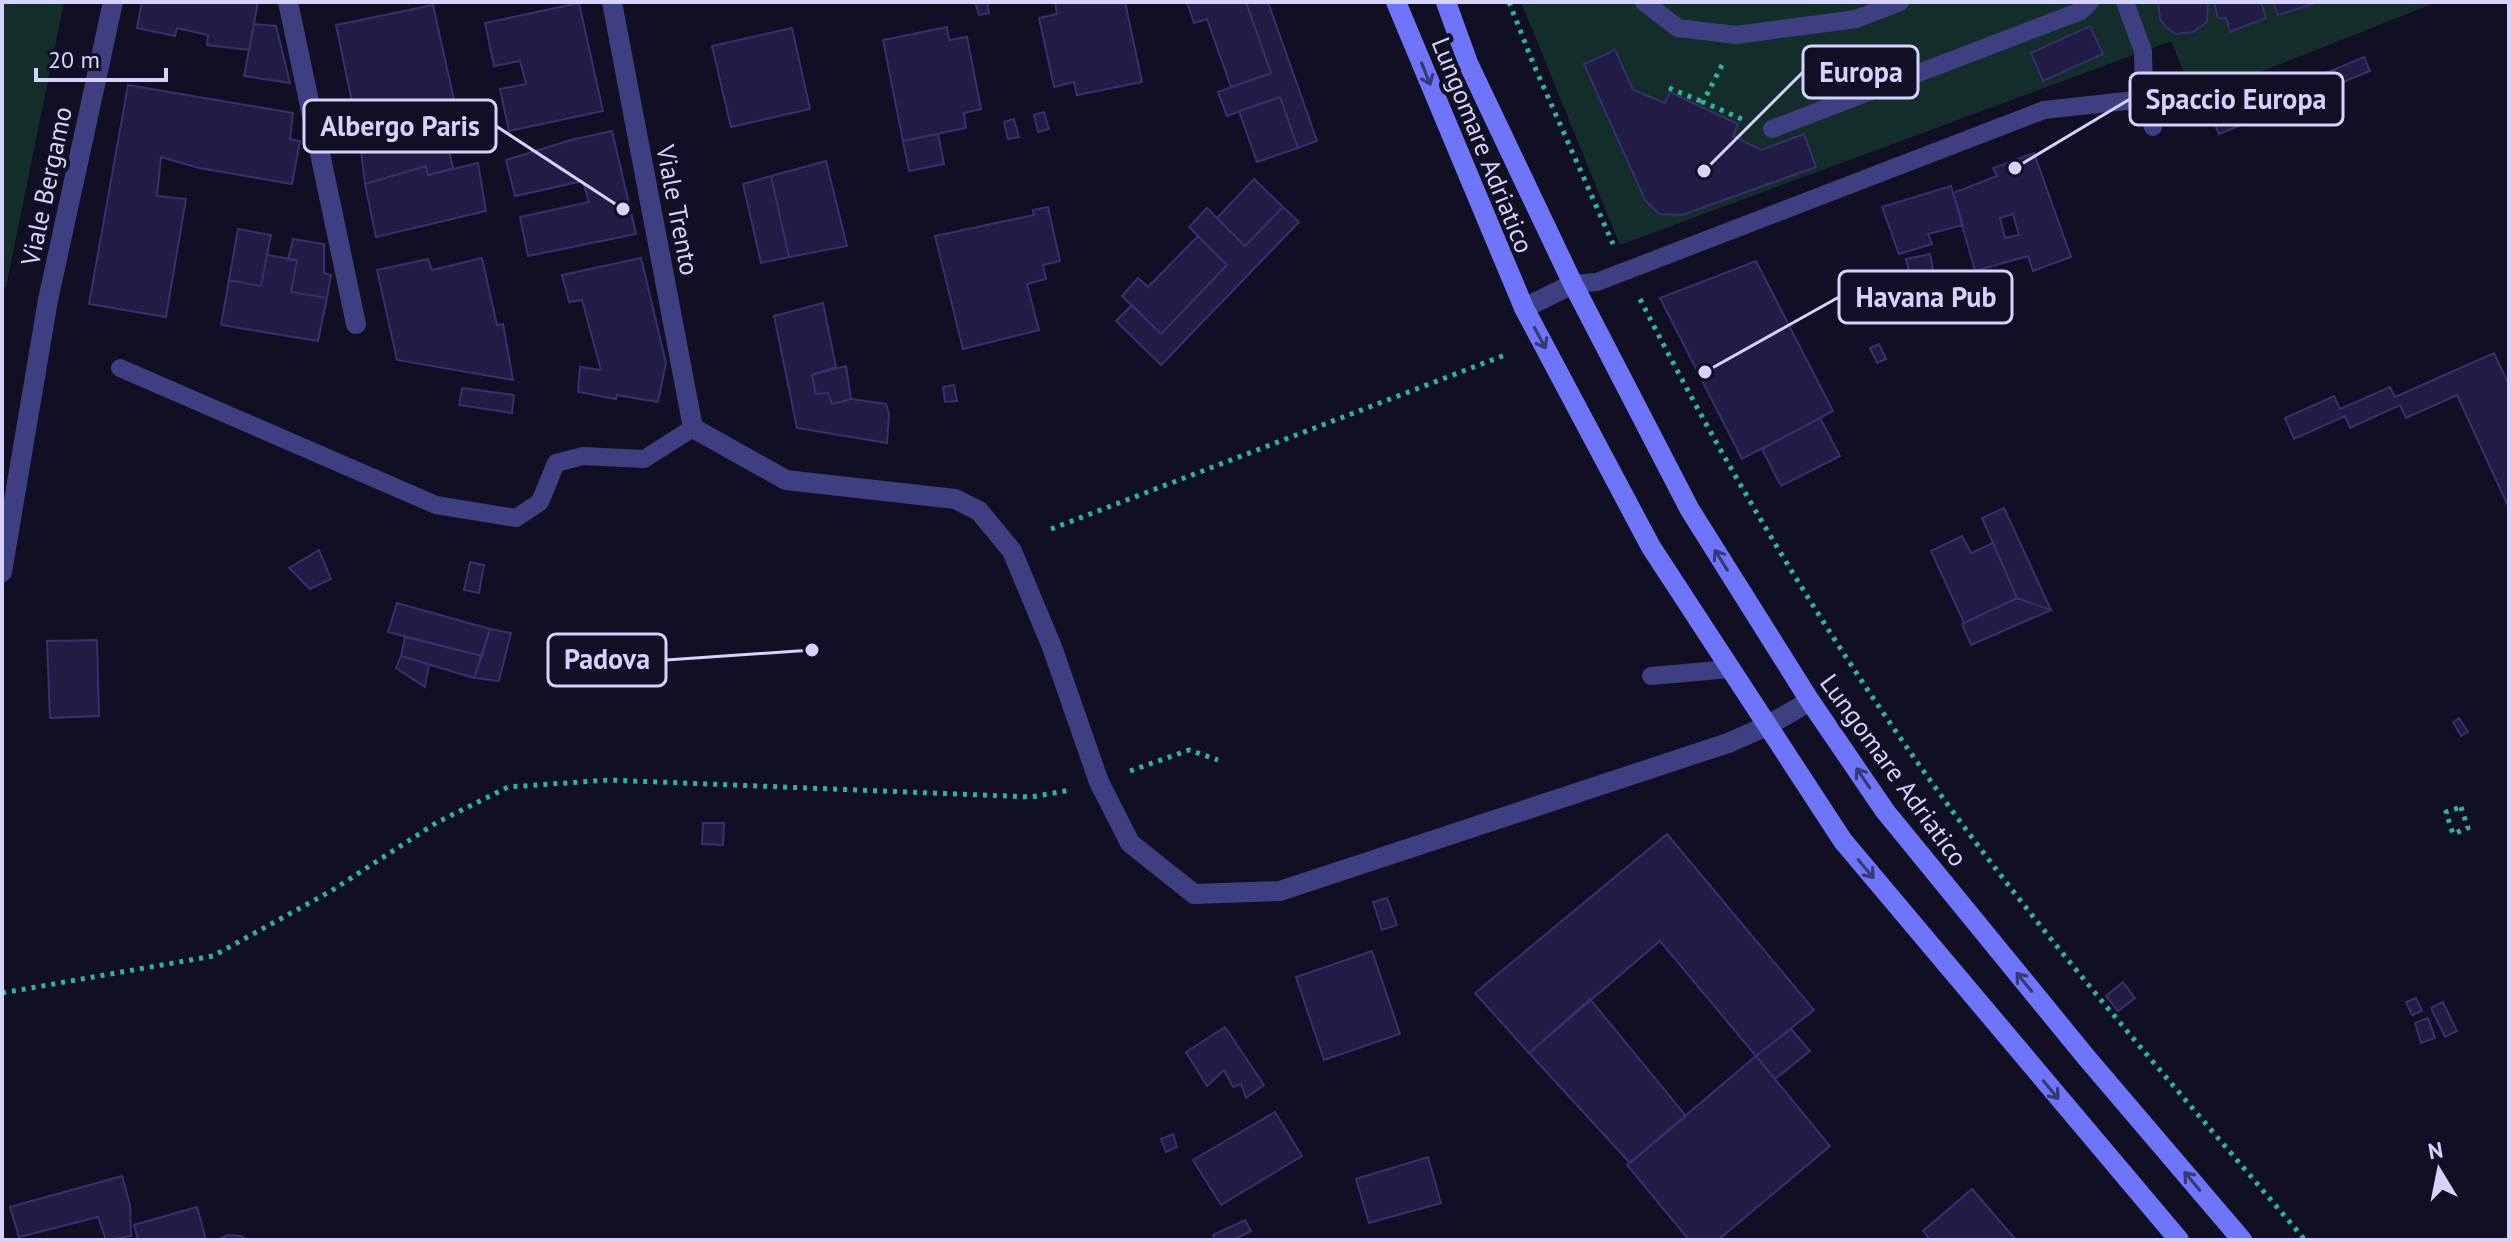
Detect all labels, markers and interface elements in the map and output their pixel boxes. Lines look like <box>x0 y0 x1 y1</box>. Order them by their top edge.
scale bar <box>36 32 166 82</box>
street label: Lungomare Adriatico <box>1425 32 1541 258</box>
text: 20 m <box>48 44 100 75</box>
callout: Europa <box>1803 46 1918 98</box>
text: Europa <box>1819 53 1903 90</box>
one-way arrow <box>1419 61 1434 86</box>
callout: Spaccio Europa <box>2130 73 2343 125</box>
text: Spaccio Europa <box>2146 80 2326 117</box>
callout: Albergo Paris <box>304 100 496 152</box>
street label: Viale Bergamo <box>13 104 79 269</box>
text: Albergo Paris <box>320 107 480 144</box>
street label: Viale Trento <box>649 141 707 278</box>
callout: Havana Pub <box>1839 271 2012 323</box>
text: Havana Pub <box>1856 278 1996 315</box>
one-way arrow <box>1533 326 1549 350</box>
one-way arrow <box>1713 549 1729 572</box>
callout: Padova <box>548 634 666 686</box>
text: Padova <box>564 640 650 677</box>
street label: Lungomare Adriatico <box>1813 667 1975 873</box>
one-way arrow <box>1854 768 1871 790</box>
one-way arrow <box>1857 858 1875 879</box>
one-way arrow <box>2015 972 2033 992</box>
one-way arrow <box>2042 1079 2060 1099</box>
north arrow <box>2399 1130 2479 1210</box>
text: N <box>2426 1135 2445 1165</box>
one-way arrow <box>2183 1171 2201 1191</box>

